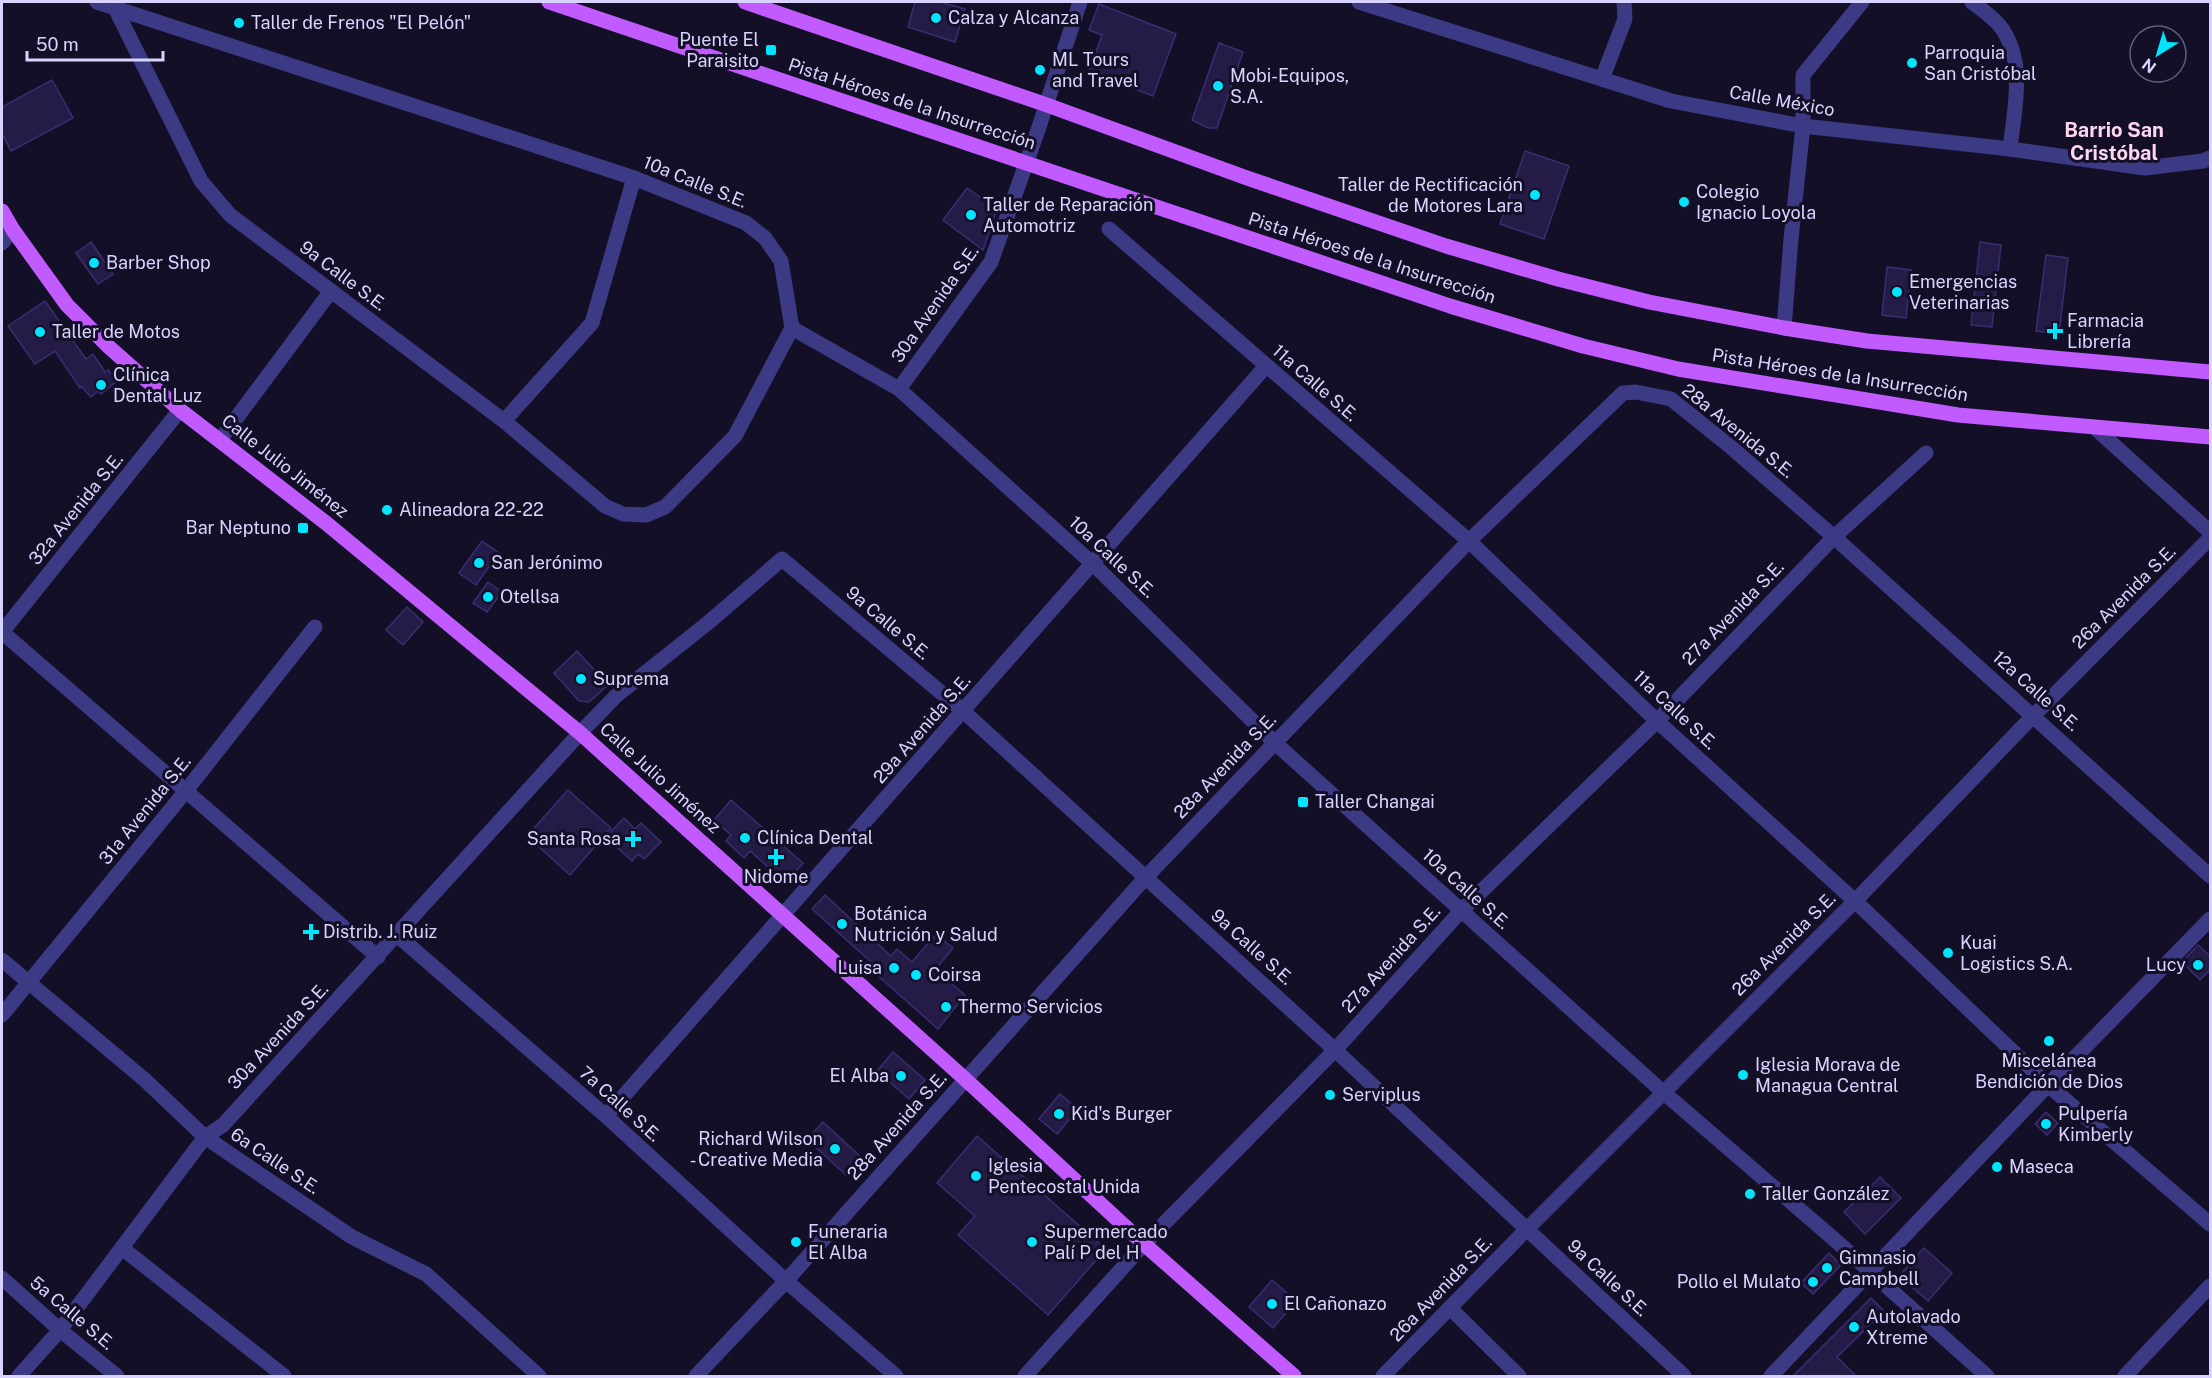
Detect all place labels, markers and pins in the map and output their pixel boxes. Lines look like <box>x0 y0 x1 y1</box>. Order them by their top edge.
place label: Calza y Alcanza <box>948 7 1079 28</box>
marker: Calza y Alcanza <box>929 11 943 25</box>
place label: Taller de Frenos "El Pelón" <box>251 12 471 33</box>
marker: Taller de Frenos "El Pelón" <box>232 16 246 30</box>
place label: Puente El Paraisito <box>679 29 759 71</box>
place label: Parroquia San Cristóbal <box>1924 42 2036 84</box>
marker: Puente El Paraisito <box>764 43 778 57</box>
place label: ML Tours and Travel <box>1052 49 1138 91</box>
marker: Parroquia San Cristóbal <box>1905 56 1919 70</box>
marker: ML Tours and Travel <box>1033 63 1047 77</box>
place label: Mobi-Equipos, S.A. <box>1230 65 1349 107</box>
marker: Mobi-Equipos, S.A. <box>1211 79 1225 93</box>
place label: Taller de Rectificación de Motores Lara <box>1338 174 1523 216</box>
place label: Colegio Ignacio Loyola <box>1696 181 1816 223</box>
marker: Taller de Rectificación de Motores Lara <box>1528 188 1542 202</box>
place label: Taller de Reparación Automotriz <box>983 194 1153 236</box>
marker: Colegio Ignacio Loyola <box>1677 195 1691 209</box>
marker: Taller de Reparación Automotriz <box>964 208 978 222</box>
place label: Barber Shop <box>106 252 211 273</box>
marker: Barber Shop <box>87 256 101 270</box>
place label: Emergencias Veterinarias <box>1909 271 2017 313</box>
marker: Emergencias Veterinarias <box>1890 285 1904 299</box>
place label: Farmacia Librería <box>2067 310 2144 352</box>
place label: Taller de Motos <box>52 321 180 342</box>
marker: Farmacia Librería <box>2048 324 2062 338</box>
marker: Taller de Motos <box>33 325 47 339</box>
place label: Clínica Dental Luz <box>113 364 202 406</box>
marker: Clínica Dental Luz <box>94 378 108 392</box>
place label: Alineadora 22-22 <box>399 499 544 520</box>
marker: Alineadora 22-22 <box>380 503 394 517</box>
place label: Bar Neptuno <box>186 517 291 538</box>
marker: Bar Neptuno <box>296 521 310 535</box>
place label: San Jerónimo <box>491 552 603 573</box>
marker: San Jerónimo <box>472 556 486 570</box>
place label: Otellsa <box>500 586 560 607</box>
marker: Otellsa <box>481 590 495 604</box>
place label: Suprema <box>593 668 669 689</box>
marker: Suprema <box>574 672 588 686</box>
place label: Taller Changai <box>1315 791 1435 812</box>
marker: Taller Changai <box>1296 795 1310 809</box>
place label: Clínica Dental <box>757 827 873 848</box>
place label: Santa Rosa <box>527 828 621 849</box>
marker: Clínica Dental <box>738 831 752 845</box>
marker: Santa Rosa <box>626 832 640 846</box>
marker: Nidome <box>769 850 783 864</box>
place label: Nidome <box>744 866 808 887</box>
place label: Botánica Nutrición y Salud <box>854 903 998 945</box>
marker: Botánica Nutrición y Salud <box>835 917 849 931</box>
place label: Distrib. J. Ruiz <box>323 921 437 942</box>
marker: Distrib. J. Ruiz <box>304 925 318 939</box>
place label: Kuai Logistics S.A. <box>1960 932 2073 974</box>
marker: Kuai Logistics S.A. <box>1941 946 1955 960</box>
place label: Lucy <box>2146 954 2186 975</box>
place label: Luisa <box>837 957 882 978</box>
marker: Lucy <box>2191 958 2205 972</box>
marker: Luisa <box>887 961 901 975</box>
place label: Coirsa <box>928 964 981 985</box>
marker: Coirsa <box>909 968 923 982</box>
place label: Thermo Servicios <box>958 996 1103 1017</box>
marker: Thermo Servicios <box>939 1000 953 1014</box>
marker: Miscelánea Bendición de Dios <box>2042 1034 2056 1048</box>
place label: Miscelánea Bendición de Dios <box>1975 1050 2123 1092</box>
place label: Iglesia Morava de Managua Central <box>1755 1054 1900 1096</box>
place label: El Alba <box>830 1065 889 1086</box>
marker: Iglesia Morava de Managua Central <box>1736 1068 1750 1082</box>
marker: El Alba <box>894 1069 908 1083</box>
place label: Serviplus <box>1342 1084 1421 1105</box>
marker: Serviplus <box>1323 1088 1337 1102</box>
place label: Kid's Burger <box>1071 1103 1172 1124</box>
place label: Pulpería Kimberly <box>2058 1103 2133 1145</box>
marker: Kid's Burger <box>1052 1107 1066 1121</box>
marker: Pulpería Kimberly <box>2039 1117 2053 1131</box>
place label: Richard Wilson - Creative Media <box>690 1128 823 1170</box>
marker: Richard Wilson - Creative Media <box>828 1142 842 1156</box>
place label: Iglesia Pentecostal Unida <box>988 1155 1140 1197</box>
place label: Maseca <box>2009 1156 2074 1177</box>
marker: Maseca <box>1990 1160 2004 1174</box>
marker: Iglesia Pentecostal Unida <box>969 1169 983 1183</box>
place label: Taller González <box>1762 1183 1889 1204</box>
marker: Taller González <box>1743 1187 1757 1201</box>
place label: Funeraria El Alba <box>808 1221 888 1263</box>
place label: Supermercado Palí P del H <box>1044 1221 1168 1263</box>
marker: Funeraria El Alba <box>789 1235 803 1249</box>
marker: Supermercado Palí P del H <box>1025 1235 1039 1249</box>
place label: Gimnasio Campbell <box>1839 1247 1919 1289</box>
marker: Gimnasio Campbell <box>1820 1261 1834 1275</box>
place label: Pollo el Mulato <box>1677 1271 1801 1292</box>
marker: Pollo el Mulato <box>1806 1275 1820 1289</box>
place label: El Cañonazo <box>1284 1293 1387 1314</box>
marker: El Cañonazo <box>1265 1297 1279 1311</box>
place label: Autolavado Xtreme <box>1866 1306 1961 1348</box>
marker: Autolavado Xtreme <box>1847 1320 1861 1334</box>

